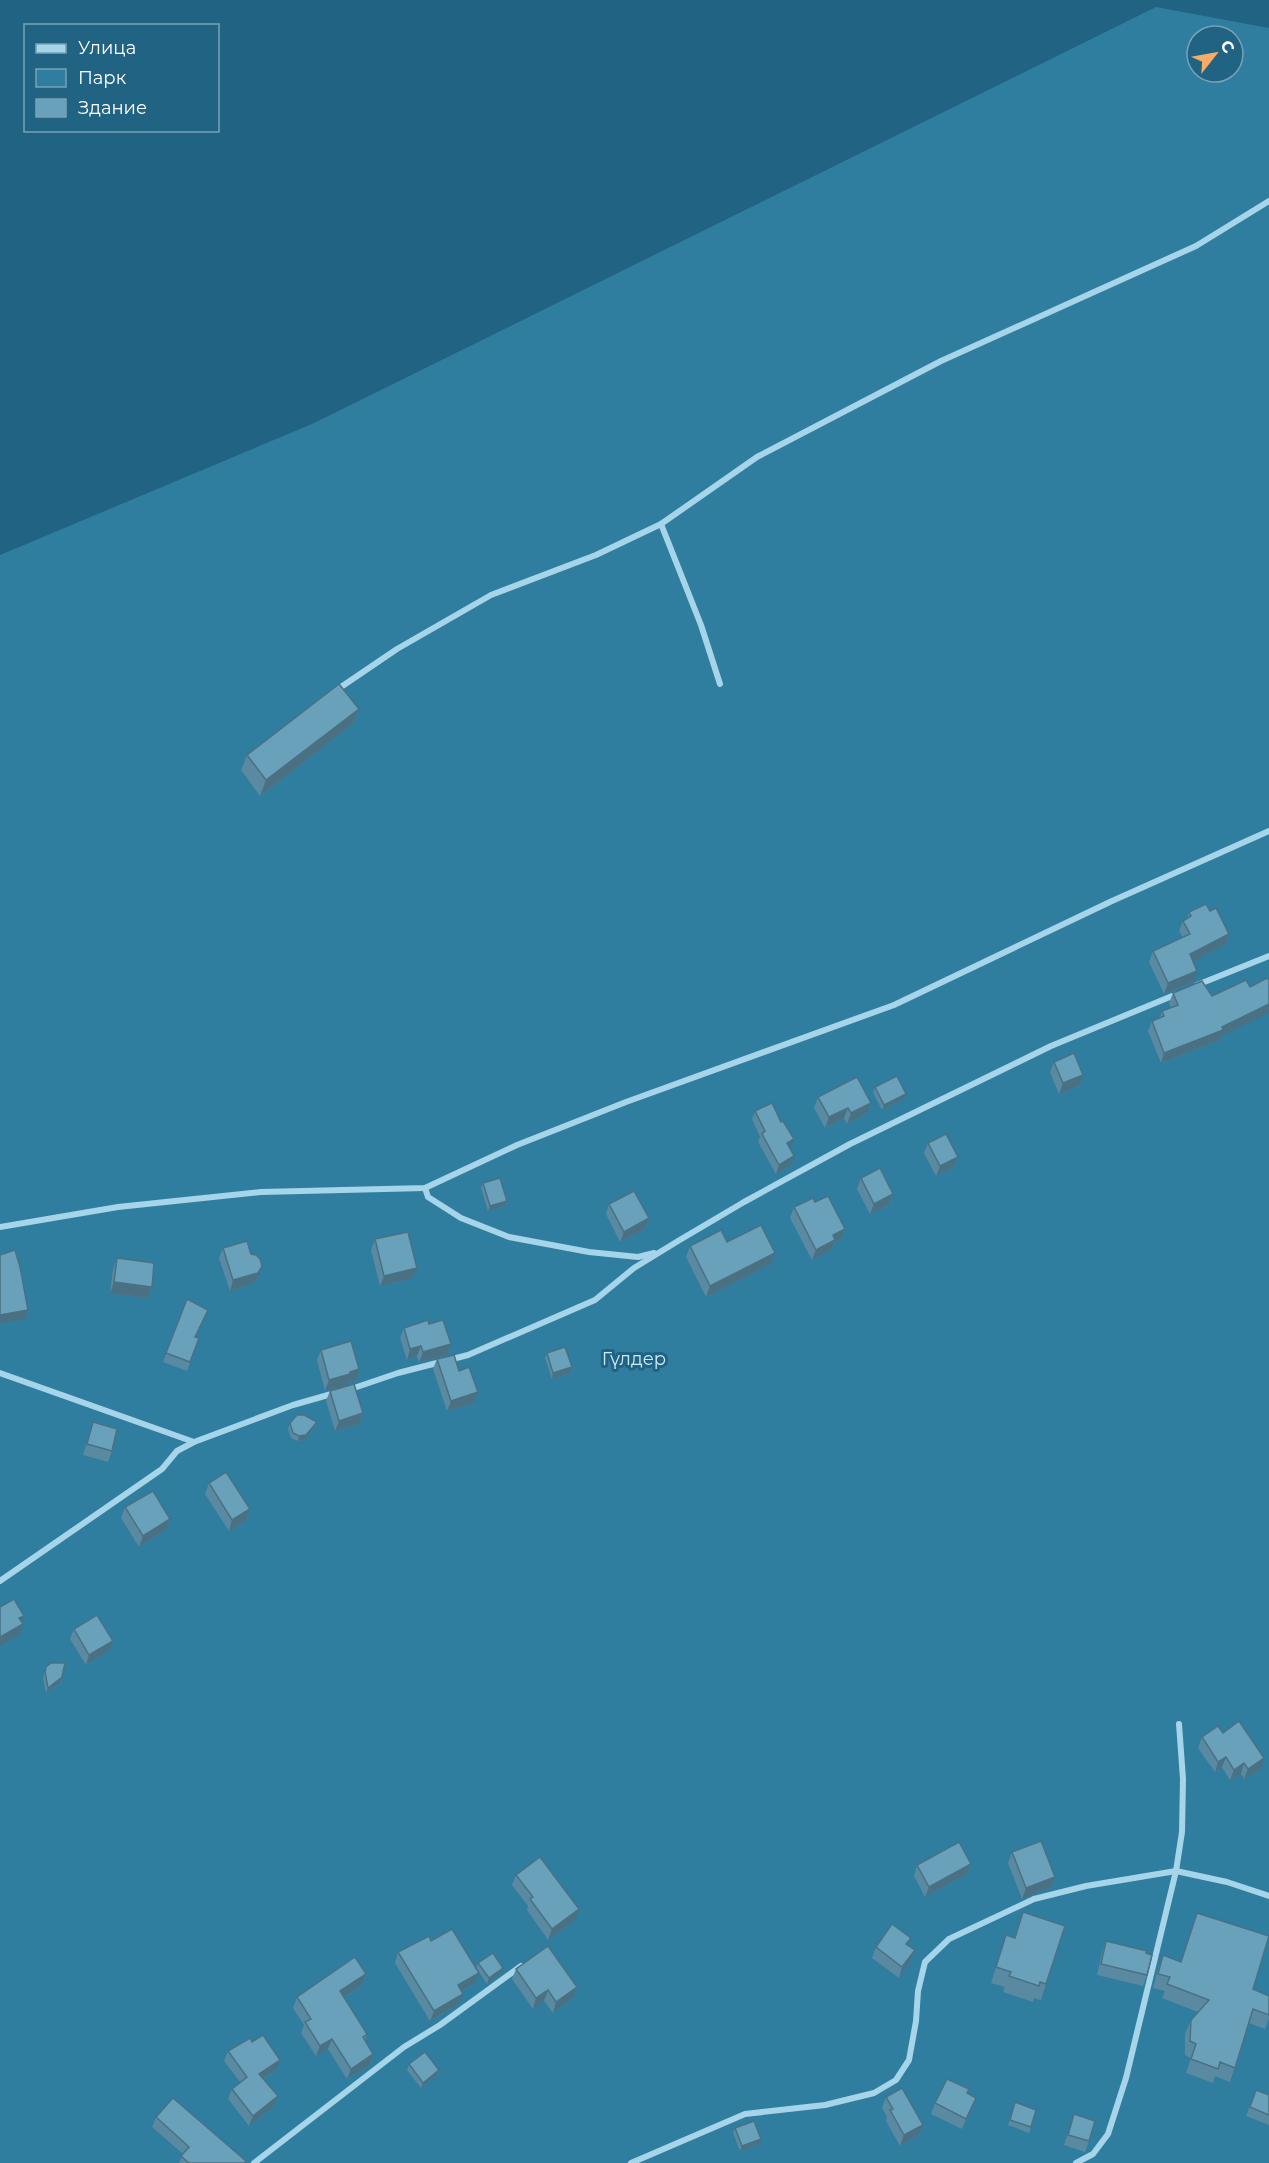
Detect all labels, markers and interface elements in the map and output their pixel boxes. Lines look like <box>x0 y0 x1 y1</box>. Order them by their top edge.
legend <box>24 24 219 132</box>
north arrow <box>1185 24 1245 84</box>
text: Улица <box>78 37 136 59</box>
text: С <box>1216 37 1239 57</box>
text: Парк <box>78 67 127 89</box>
text: Здание <box>78 97 147 119</box>
park label: Гүлдер <box>602 1348 666 1370</box>

